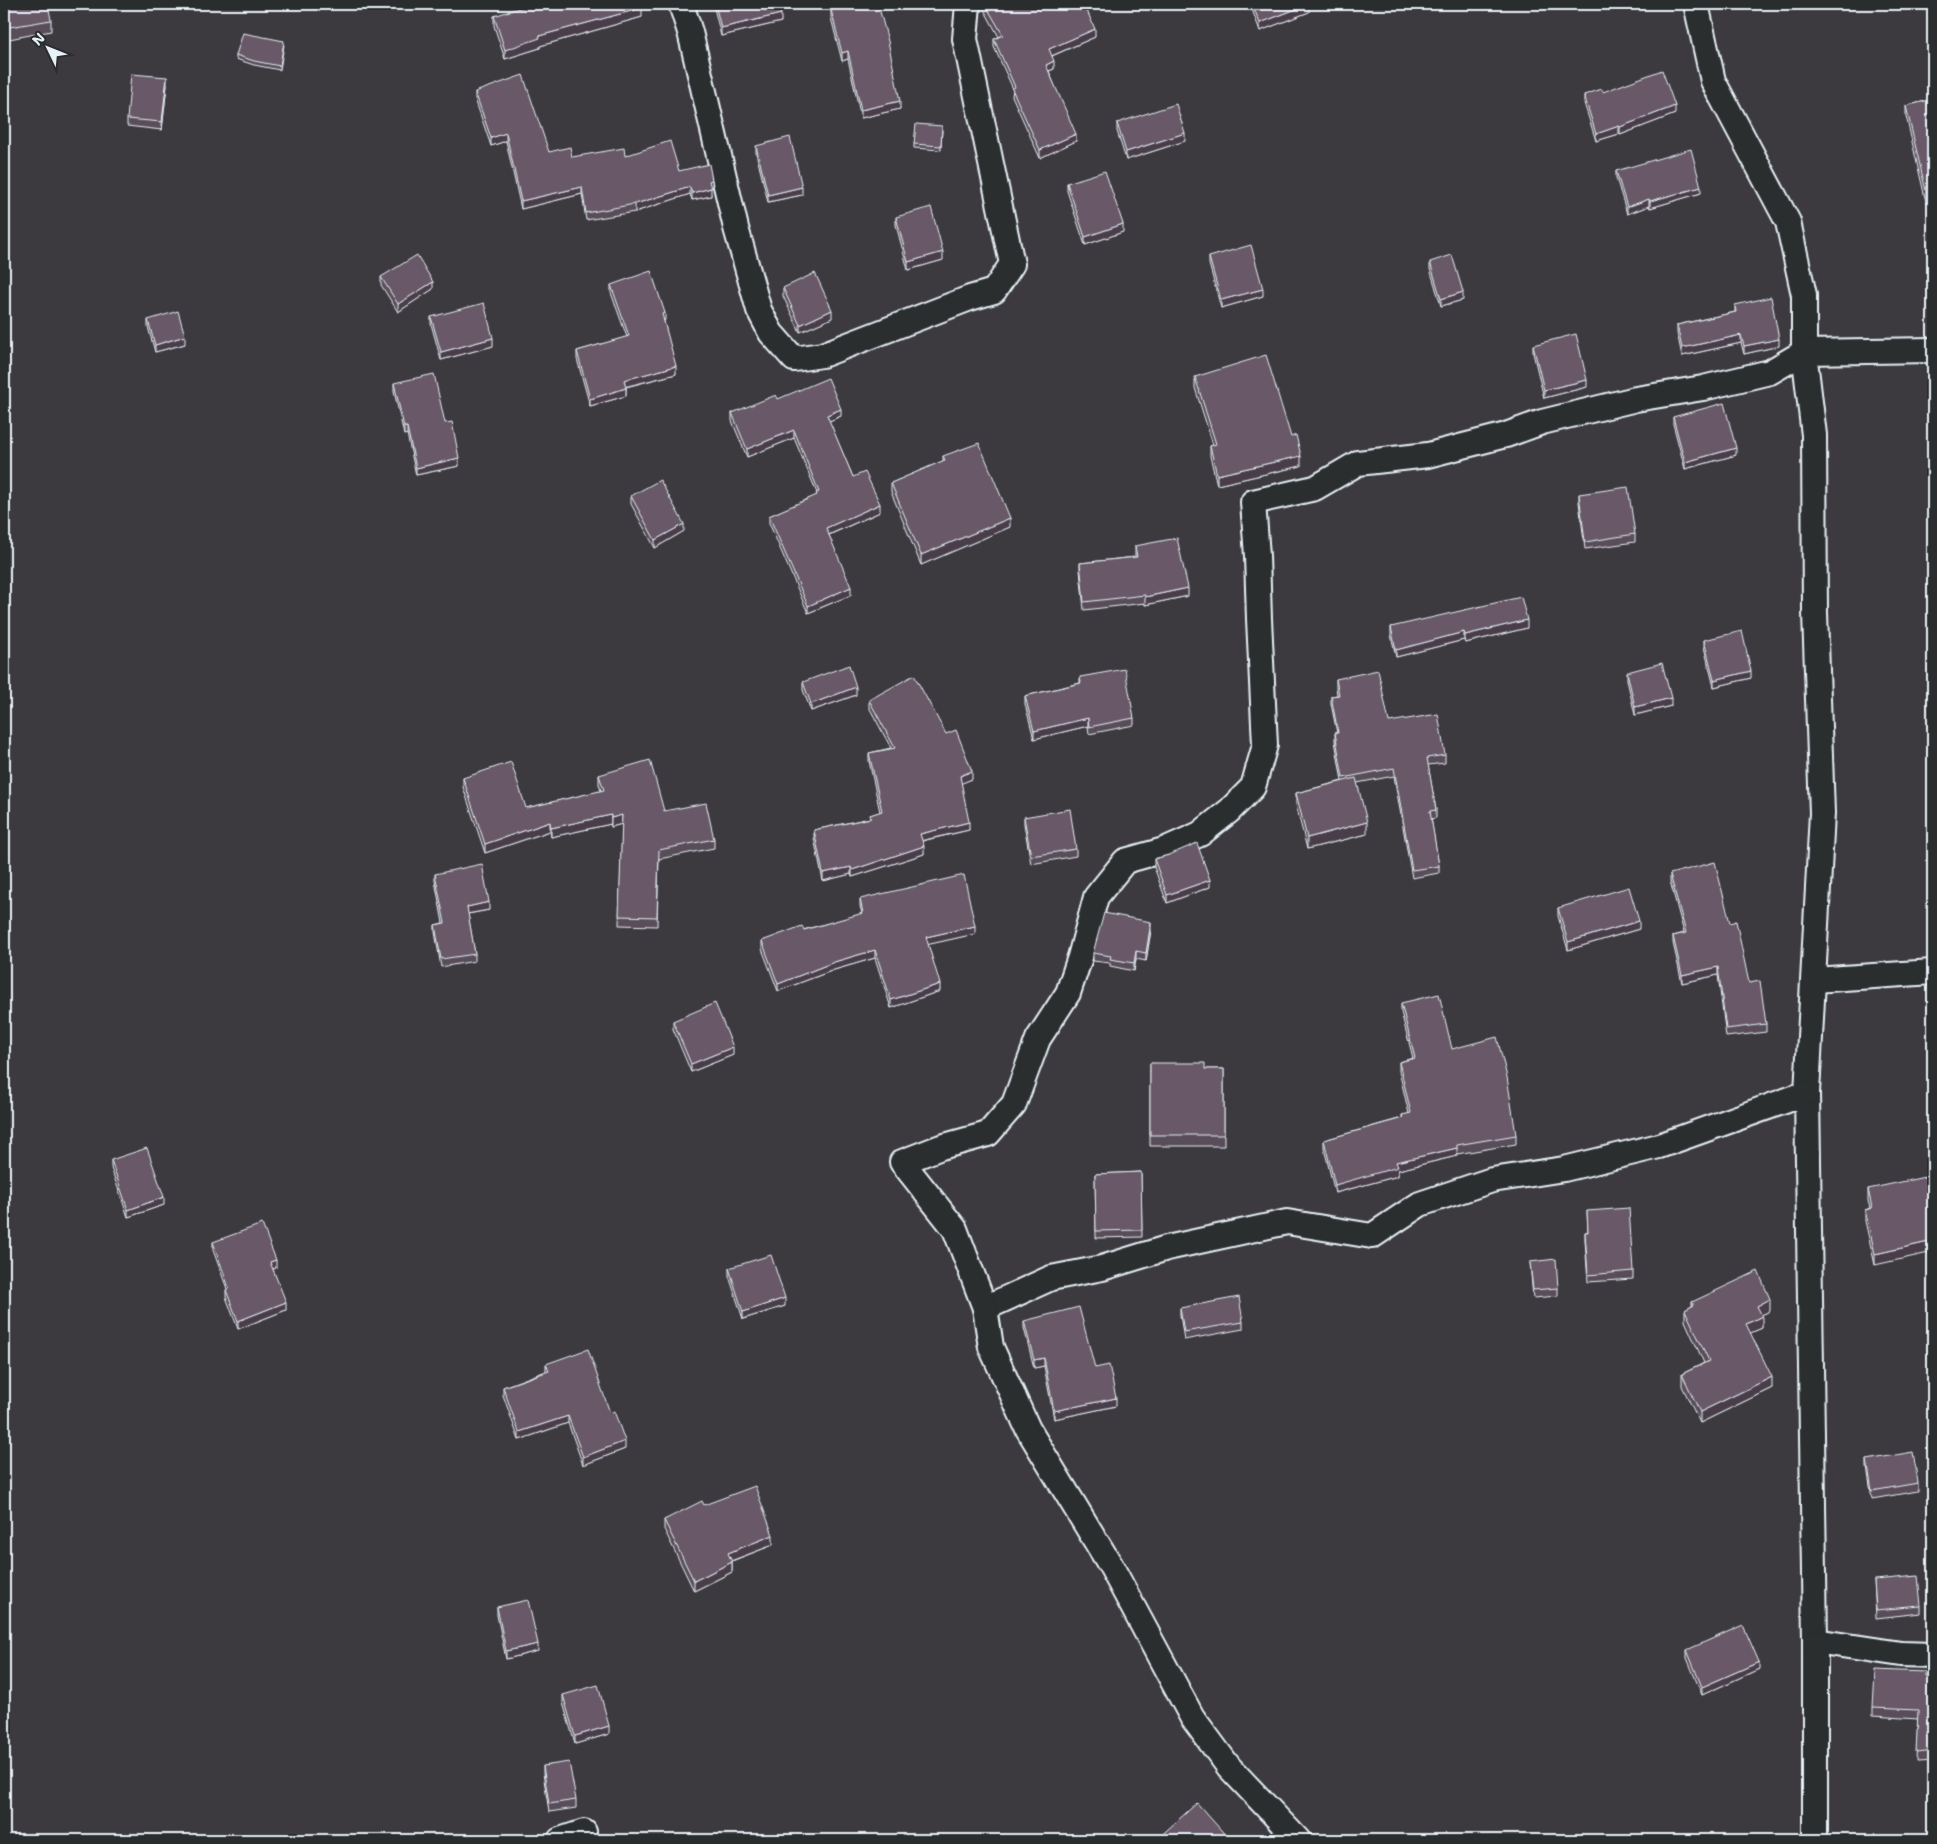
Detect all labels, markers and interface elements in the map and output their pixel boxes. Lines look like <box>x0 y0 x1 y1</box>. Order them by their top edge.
north arrow <box>22 22 72 72</box>
text: N <box>28 29 49 49</box>

